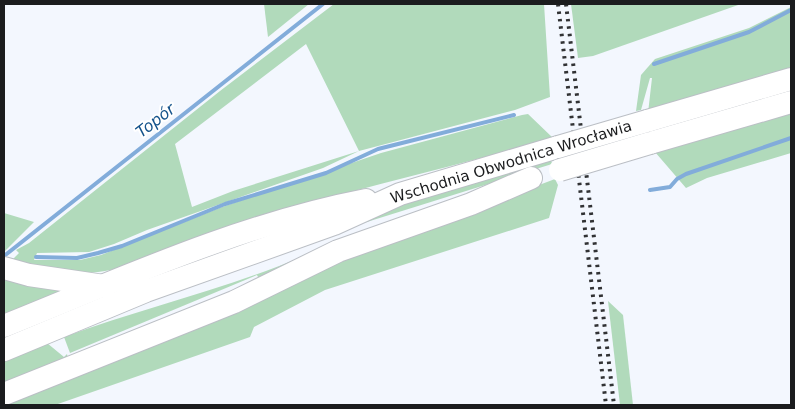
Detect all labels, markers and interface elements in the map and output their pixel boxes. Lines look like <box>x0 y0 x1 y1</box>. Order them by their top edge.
water label: Topór <box>132 98 180 141</box>
street label: Wschodnia Obwodnica Wrocławia <box>388 117 634 207</box>

